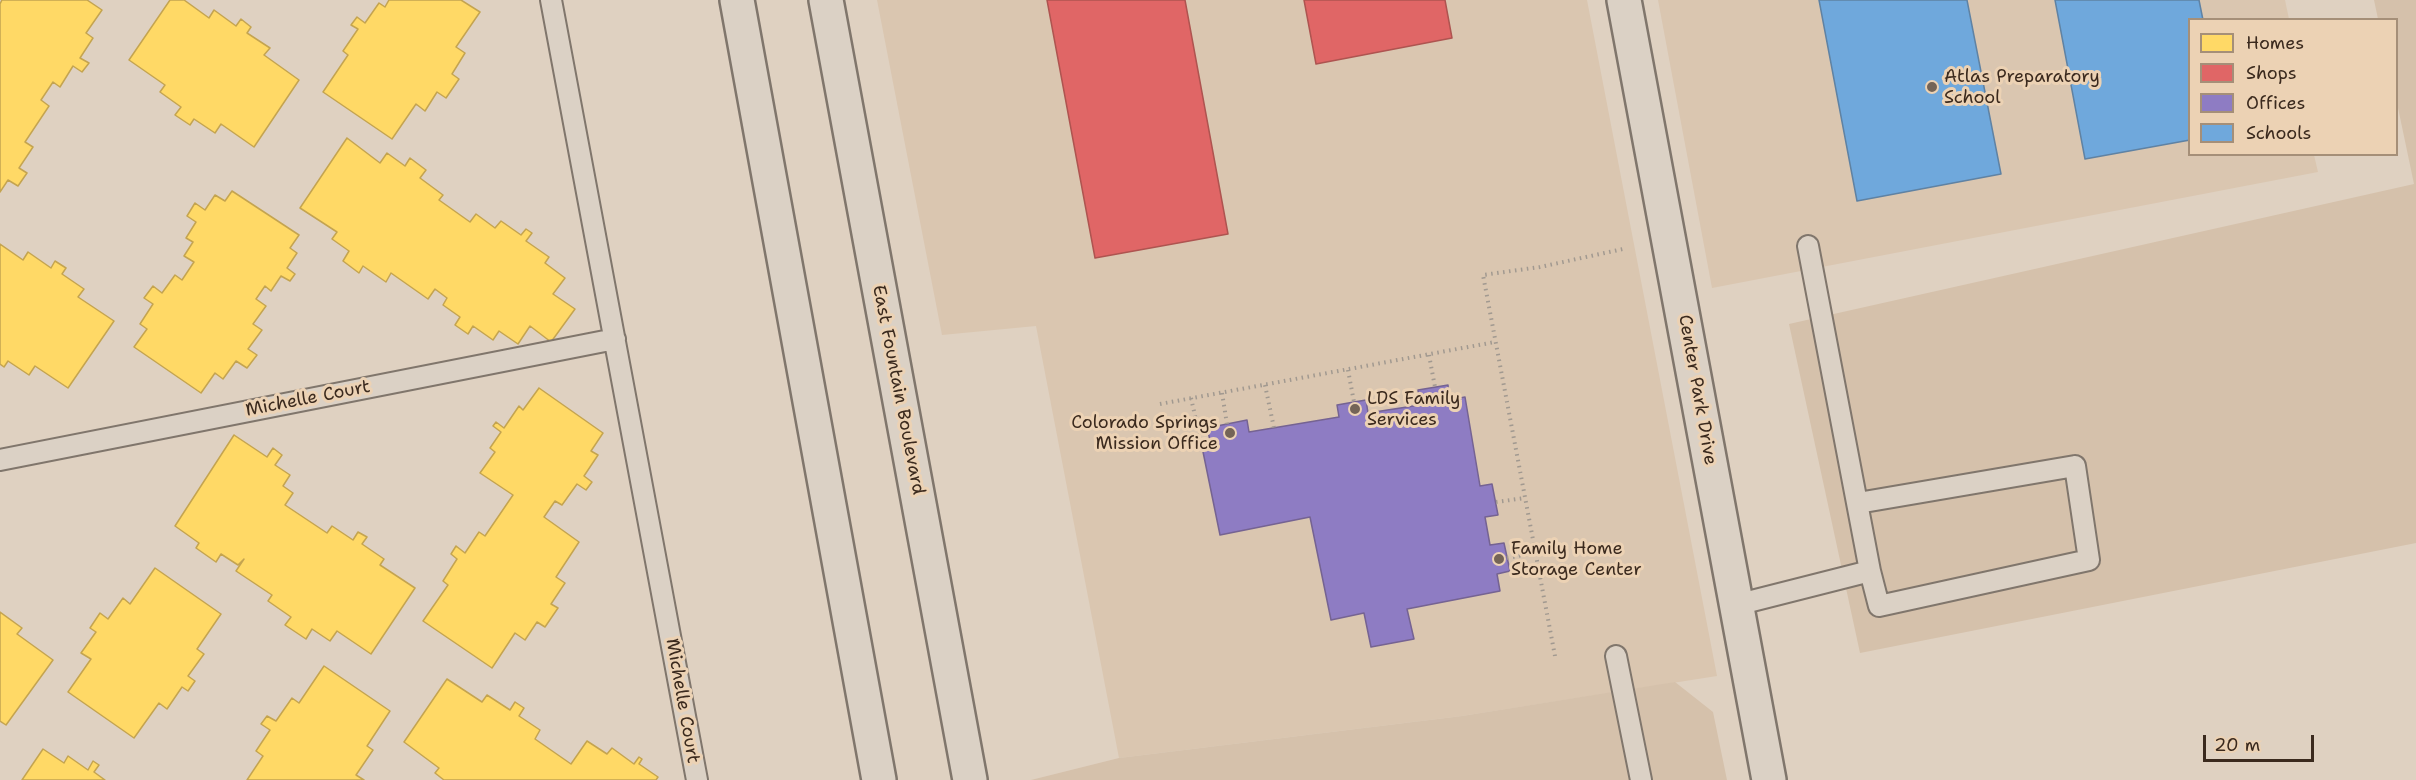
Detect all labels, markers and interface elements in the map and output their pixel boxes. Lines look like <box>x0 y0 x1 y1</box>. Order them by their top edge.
legend <box>2188 18 2398 156</box>
text: Homes <box>2246 31 2304 55</box>
text: Shops <box>2246 61 2297 85</box>
place label: Atlas Preparatory School <box>1944 66 2100 109</box>
marker: Atlas Preparatory School <box>1925 80 1939 94</box>
text: Offices <box>2246 91 2305 115</box>
text: Schools <box>2246 121 2312 145</box>
street label: East Fountain Boulevard <box>867 283 929 497</box>
street label: Center Park Drive <box>1673 313 1721 467</box>
street label: Michelle Court <box>244 376 372 422</box>
place label: LDS Family Services <box>1367 388 1460 430</box>
marker: LDS Family Services <box>1348 402 1362 416</box>
place label: Colorado Springs Mission Office <box>1071 412 1218 454</box>
marker: Colorado Springs Mission Office <box>1223 426 1237 440</box>
place label: Family Home Storage Center <box>1511 538 1642 580</box>
marker: Family Home Storage Center <box>1492 552 1506 566</box>
street label: Michelle Court <box>660 637 704 765</box>
scale bar <box>2206 723 2317 761</box>
text: 20 m <box>2214 733 2260 757</box>

